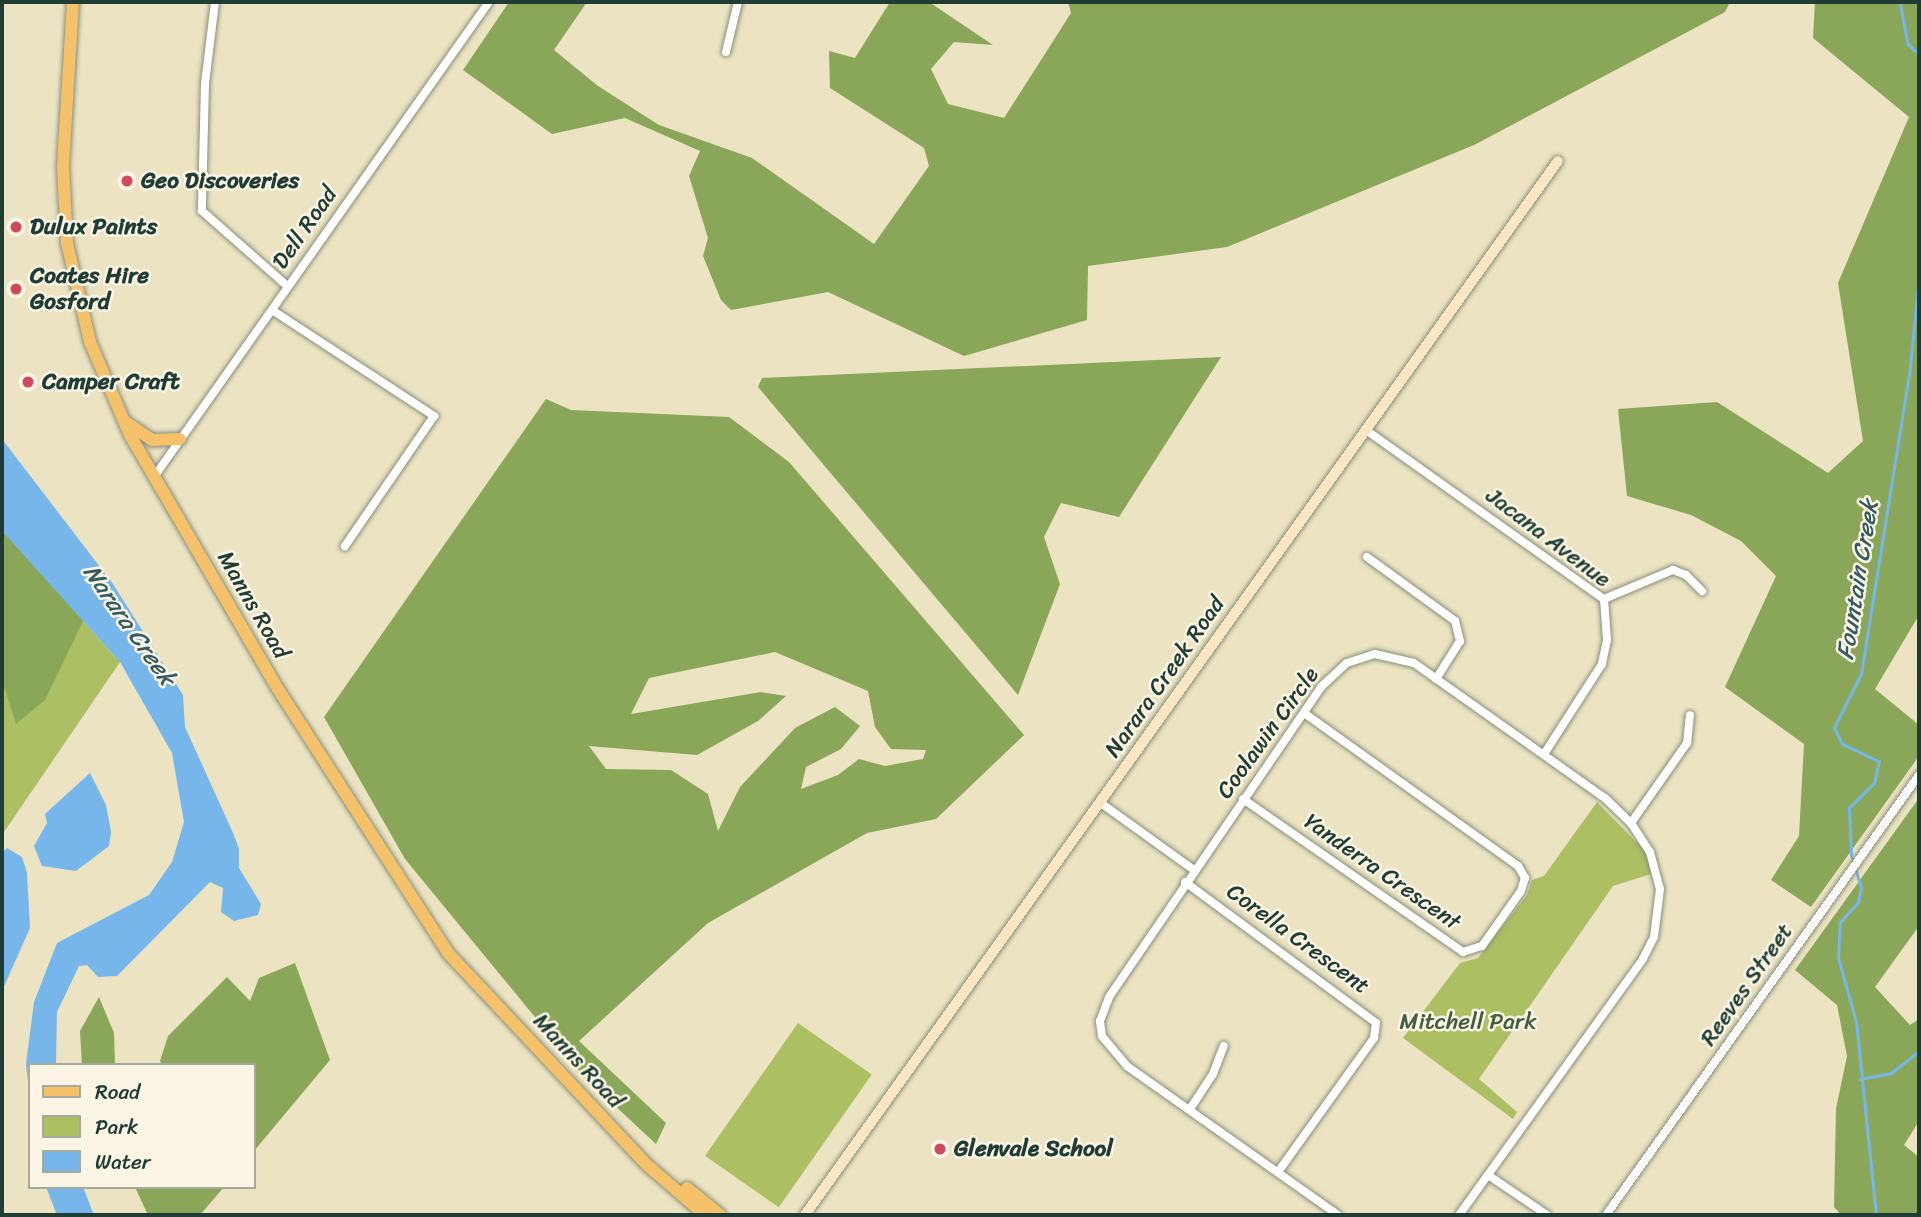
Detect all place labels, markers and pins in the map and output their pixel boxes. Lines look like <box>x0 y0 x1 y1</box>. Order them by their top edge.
place label: Geo Discoveries <box>141 167 299 195</box>
marker: Geo Discoveries <box>119 173 135 189</box>
place label: Dulux Paints <box>30 213 156 241</box>
marker: Dulux Paints <box>8 219 24 235</box>
place label: Coates Hire Gosford <box>30 262 149 316</box>
marker: Coates Hire Gosford <box>8 281 24 297</box>
place label: Camper Craft <box>42 368 180 396</box>
marker: Camper Craft <box>20 374 36 390</box>
place label: Glenvale School <box>954 1135 1113 1163</box>
marker: Glenvale School <box>932 1141 948 1157</box>

